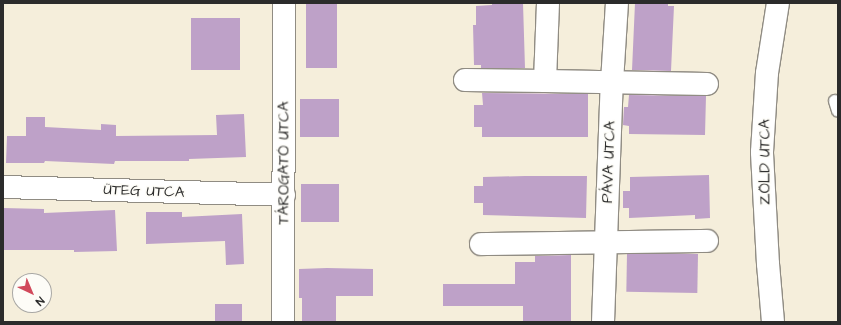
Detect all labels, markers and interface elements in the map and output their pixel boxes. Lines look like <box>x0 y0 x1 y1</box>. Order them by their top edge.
street label: TÁROGATÓ UTCA <box>275 101 293 225</box>
street label: ZÖLD UTCA <box>756 119 774 205</box>
street label: PÁVA UTCA <box>599 121 619 203</box>
street label: ÜTEG UTCA <box>103 181 185 201</box>
north arrow <box>12 273 52 313</box>
text: N <box>32 293 48 309</box>

